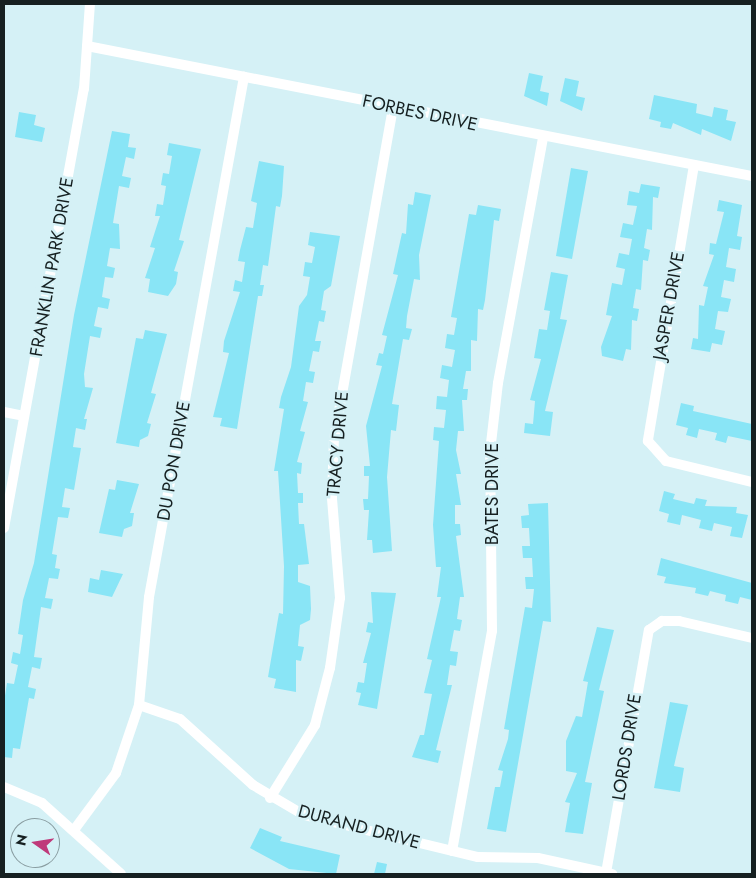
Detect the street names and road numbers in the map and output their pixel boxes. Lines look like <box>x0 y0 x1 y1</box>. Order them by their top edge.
street label: FORBES DRIVE <box>361 90 479 136</box>
street label: FRANKLIN PARK DRIVE <box>26 176 78 358</box>
street label: JASPER DRIVE <box>649 250 689 362</box>
street label: TRACY DRIVE <box>323 390 353 498</box>
street label: DU PON DRIVE <box>153 400 195 522</box>
street label: BATES DRIVE <box>481 443 503 545</box>
street label: LORDS DRIVE <box>608 692 646 802</box>
street label: DURAND DRIVE <box>296 800 422 854</box>

